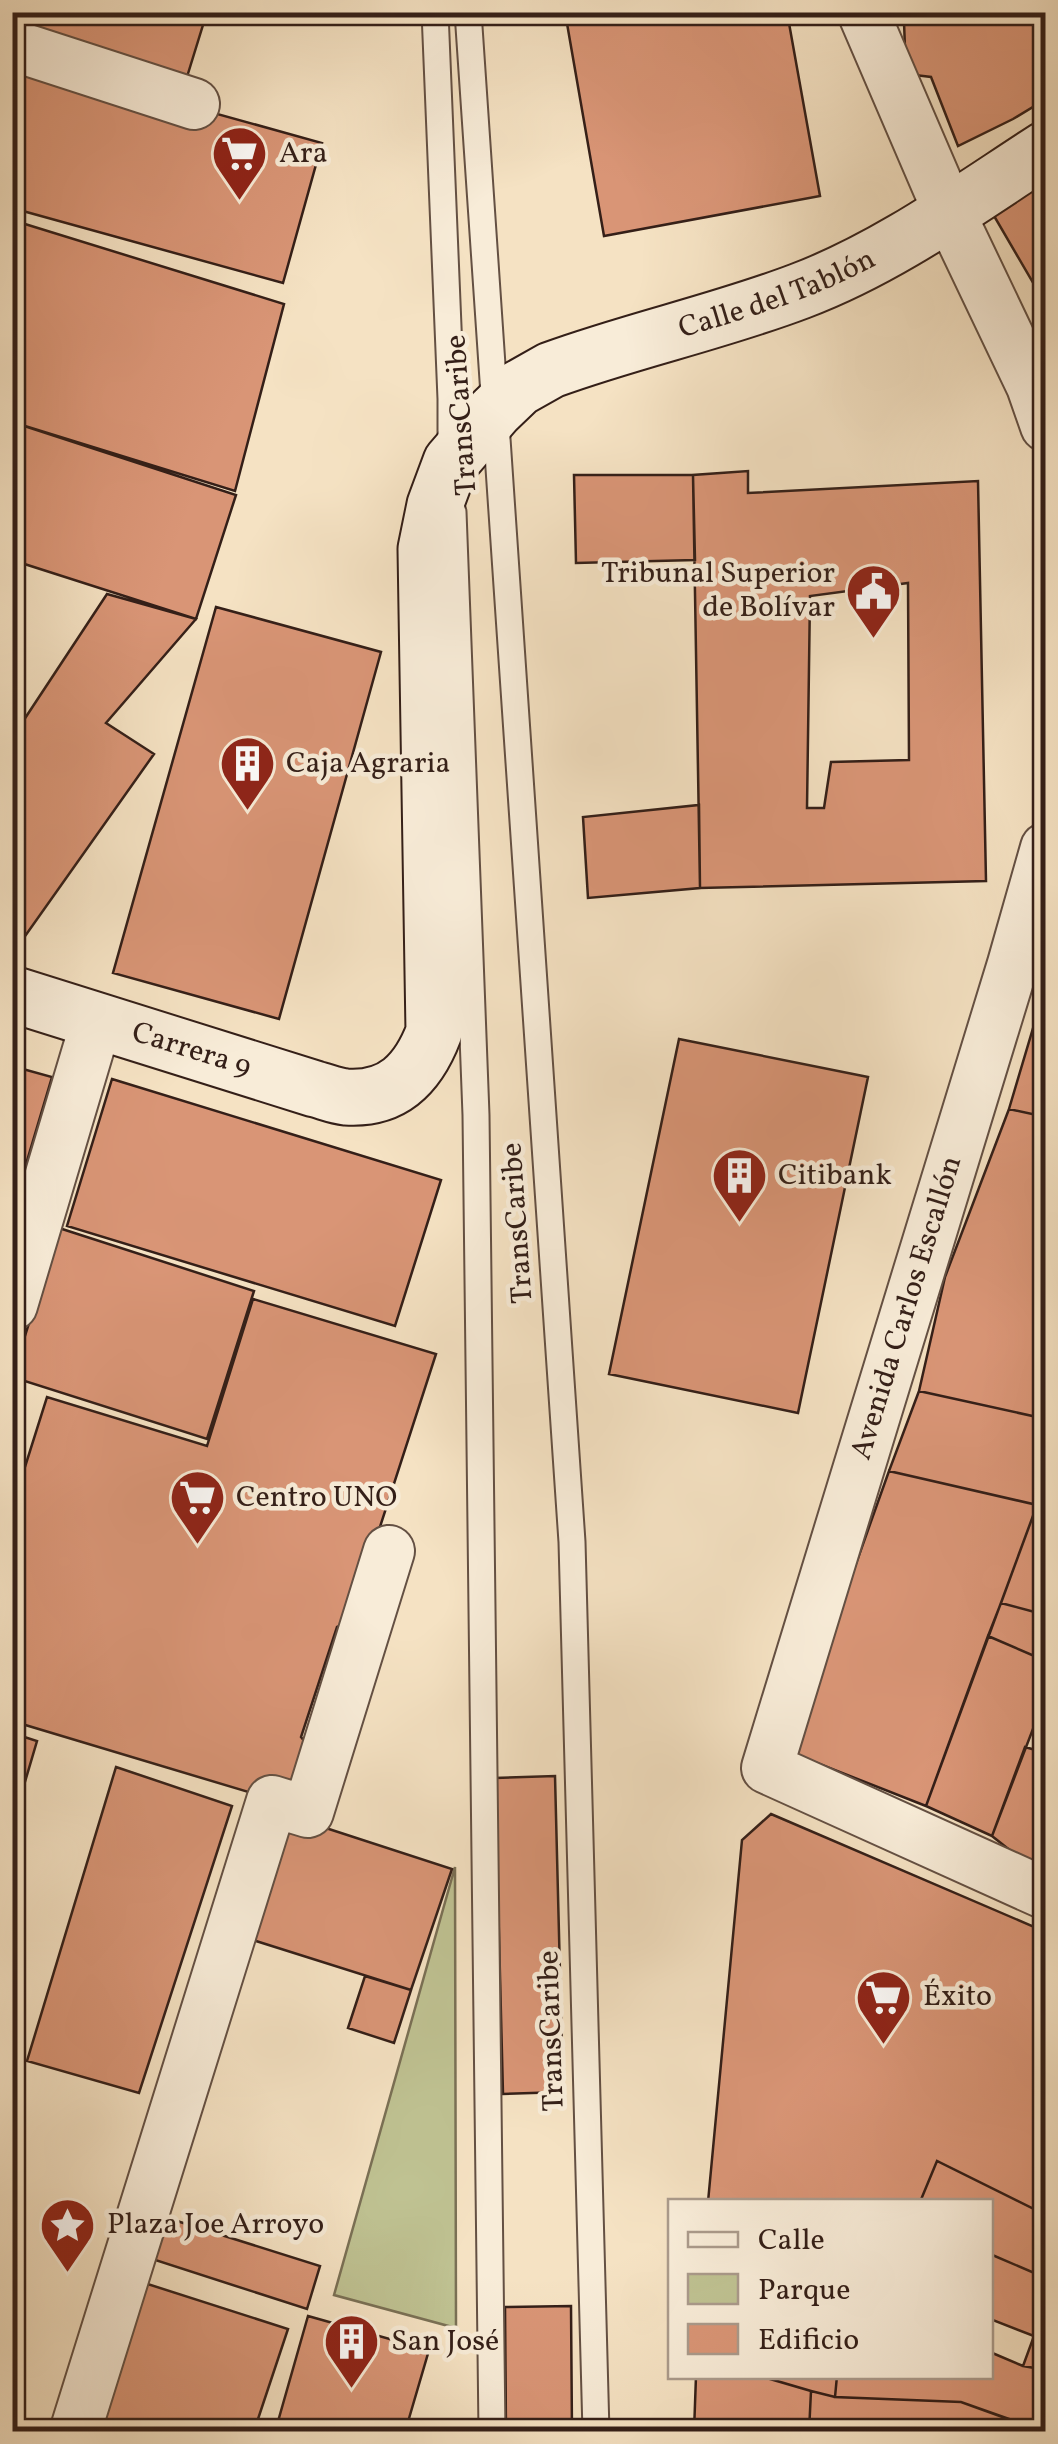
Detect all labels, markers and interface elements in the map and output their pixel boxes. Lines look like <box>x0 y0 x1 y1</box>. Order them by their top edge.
supermarket icon: Ara <box>210 124 270 203</box>
place label: Ara <box>279 133 328 175</box>
street label: Calle del Tablón <box>674 239 883 350</box>
street label: TransCaribe <box>435 333 489 497</box>
place label: Tribunal Superior de Bolívar <box>601 553 835 629</box>
public building icon: Tribunal Superior de Bolívar <box>844 561 904 640</box>
building icon: Caja Agraria <box>217 734 277 813</box>
place label: Caja Agraria <box>286 743 450 785</box>
street label: Carrera 9 <box>126 1012 256 1089</box>
street label: TransCaribe <box>491 1141 545 1305</box>
building icon: Citibank <box>709 1146 769 1225</box>
street label: Avenida Carlos Escallón <box>841 1151 973 1465</box>
place label: Citibank <box>778 1155 892 1197</box>
supermarket icon: Centro UNO <box>167 1468 227 1547</box>
place label: Centro UNO <box>236 1477 397 1519</box>
street label: TransCaribe <box>528 1950 576 2112</box>
supermarket icon: Éxito <box>854 1967 914 2046</box>
place label: Éxito <box>923 1976 992 2018</box>
place icon: Plaza Joe Arroyo <box>38 2195 98 2274</box>
legend <box>668 2199 993 2379</box>
place label: Plaza Joe Arroyo <box>107 2204 324 2246</box>
text: Calle <box>758 2220 825 2262</box>
text: Parque <box>758 2270 850 2312</box>
building icon: San José <box>322 2312 382 2391</box>
text: Edificio <box>758 2320 859 2362</box>
place label: San José <box>391 2321 499 2363</box>

